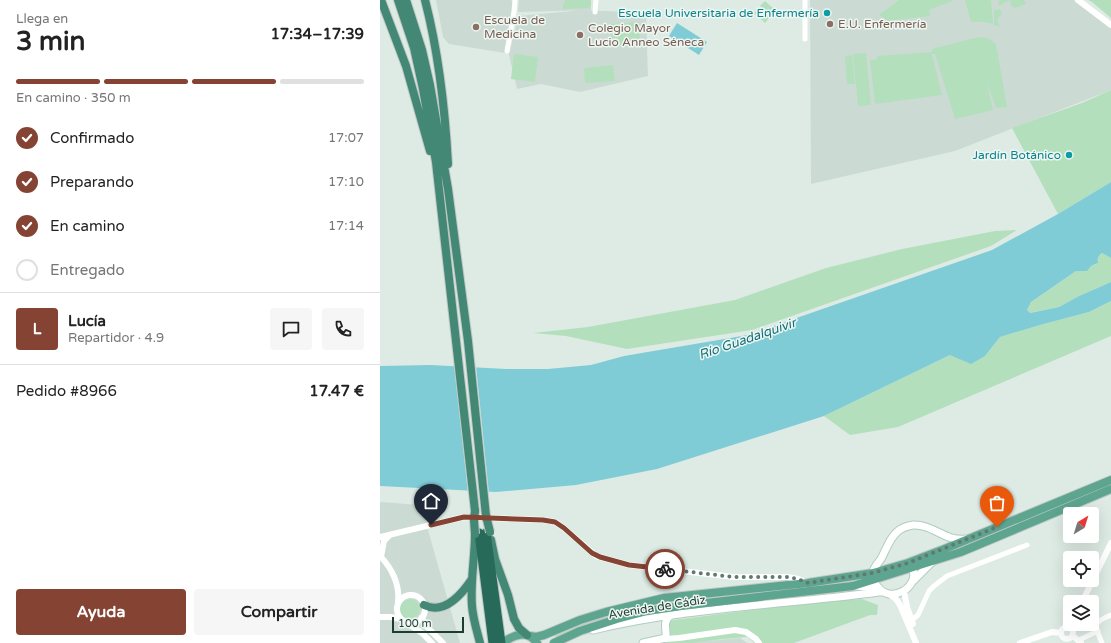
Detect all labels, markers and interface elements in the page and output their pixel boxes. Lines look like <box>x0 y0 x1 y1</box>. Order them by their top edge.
place label: Escuela Universitaria de Enfermería <box>618 6 819 20</box>
marker: Escuela Universitaria de Enfermería <box>822 8 832 18</box>
text: Llega en <box>16 11 68 27</box>
place label: Escuela de Medicina <box>484 13 545 41</box>
place label: E.U. Enfermería <box>838 17 927 31</box>
marker: E.U. Enfermería <box>825 19 835 29</box>
place label: Colegio Mayor Lucio Anneo Séneca <box>588 21 704 49</box>
marker: Escuela de Medicina <box>471 22 481 32</box>
text: 17:34–17:39 <box>270 25 364 43</box>
text: 3 min <box>16 26 85 57</box>
marker: Colegio Mayor Lucio Anneo Séneca <box>575 30 585 40</box>
text: En camino · 350 m <box>16 90 131 106</box>
icon: check <box>16 127 38 149</box>
text: Confirmado <box>50 129 134 147</box>
text: 17:07 <box>328 130 364 146</box>
place label: Jardín Botánico <box>972 148 1061 162</box>
marker: Jardín Botánico <box>1064 150 1074 160</box>
icon: check <box>16 171 38 193</box>
text: Preparando <box>50 173 134 191</box>
text: 17:10 <box>328 174 364 190</box>
icon: check <box>16 215 38 237</box>
text: En camino <box>50 217 125 235</box>
text: 17:14 <box>328 218 364 234</box>
text: Entregado <box>50 261 125 279</box>
button: chat <box>270 308 312 350</box>
button: phone <box>322 308 364 350</box>
text: Lucía <box>68 312 106 330</box>
water label: Río Guadalquivir <box>696 314 800 363</box>
text: L <box>33 320 41 338</box>
text: Repartidor · 4.9 <box>68 330 164 346</box>
text: Pedido #8966 <box>16 382 117 400</box>
text: 17.47 € <box>309 382 364 400</box>
pin <box>414 484 448 525</box>
pin <box>980 486 1014 527</box>
icon: home <box>420 490 442 512</box>
icon: bag <box>986 492 1008 514</box>
north arrow <box>1063 507 1099 543</box>
map controls <box>1063 507 1099 631</box>
courier <box>645 549 685 589</box>
button: locate <box>1063 551 1099 587</box>
icon: bike <box>654 558 676 580</box>
button: Ayuda <box>16 589 186 635</box>
button: Compartir <box>194 589 364 635</box>
street label: Avenida de Cádiz <box>607 592 707 622</box>
button: layers <box>1063 595 1099 631</box>
scale bar <box>392 615 464 634</box>
text: 100 m <box>398 617 432 630</box>

